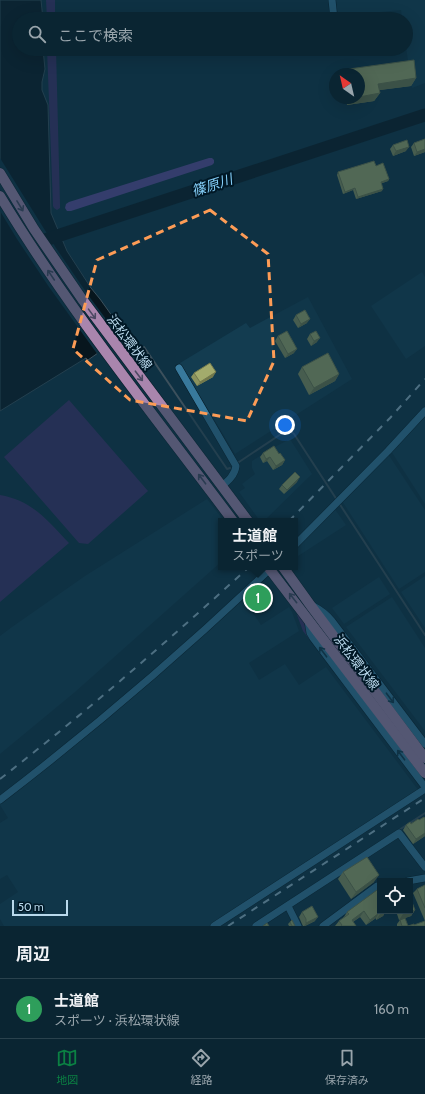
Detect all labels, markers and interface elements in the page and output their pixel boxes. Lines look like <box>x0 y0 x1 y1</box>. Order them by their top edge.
search box <box>12 12 413 56</box>
icon: search <box>26 23 48 45</box>
text: ここで検索 <box>58 27 133 45</box>
north arrow <box>329 68 365 104</box>
water label: 篠原川 <box>189 169 237 200</box>
one-way arrow <box>17 200 25 212</box>
one-way arrow <box>47 270 55 281</box>
one-way arrow <box>88 309 97 320</box>
street label: 浜松環状線 <box>104 311 156 373</box>
one-way arrow <box>135 371 143 382</box>
your location <box>275 415 295 435</box>
one-way arrow <box>197 473 206 484</box>
popup <box>218 518 298 570</box>
text: 士道館 <box>232 527 277 545</box>
text: スポーツ <box>232 547 284 563</box>
pin: 1 <box>245 583 271 613</box>
one-way arrow <box>288 593 297 604</box>
street label: 浜松環状線 <box>331 631 383 693</box>
one-way arrow <box>319 646 327 657</box>
one-way arrow <box>386 692 394 703</box>
one-way arrow <box>397 750 406 761</box>
map controls <box>377 878 413 914</box>
button: locate <box>377 878 413 914</box>
scale bar <box>12 898 68 917</box>
text: 50 m <box>18 900 44 914</box>
text: 周辺 <box>16 944 50 964</box>
text: 士道館 <box>54 992 99 1010</box>
text: 1 <box>27 1001 31 1017</box>
text: 160 m <box>374 1001 409 1017</box>
text: スポーツ · 浜松環状線 <box>54 1012 180 1028</box>
tab: 地図 <box>56 1047 78 1087</box>
tab: 経路 <box>190 1047 212 1087</box>
tab: 保存済み <box>325 1047 369 1087</box>

